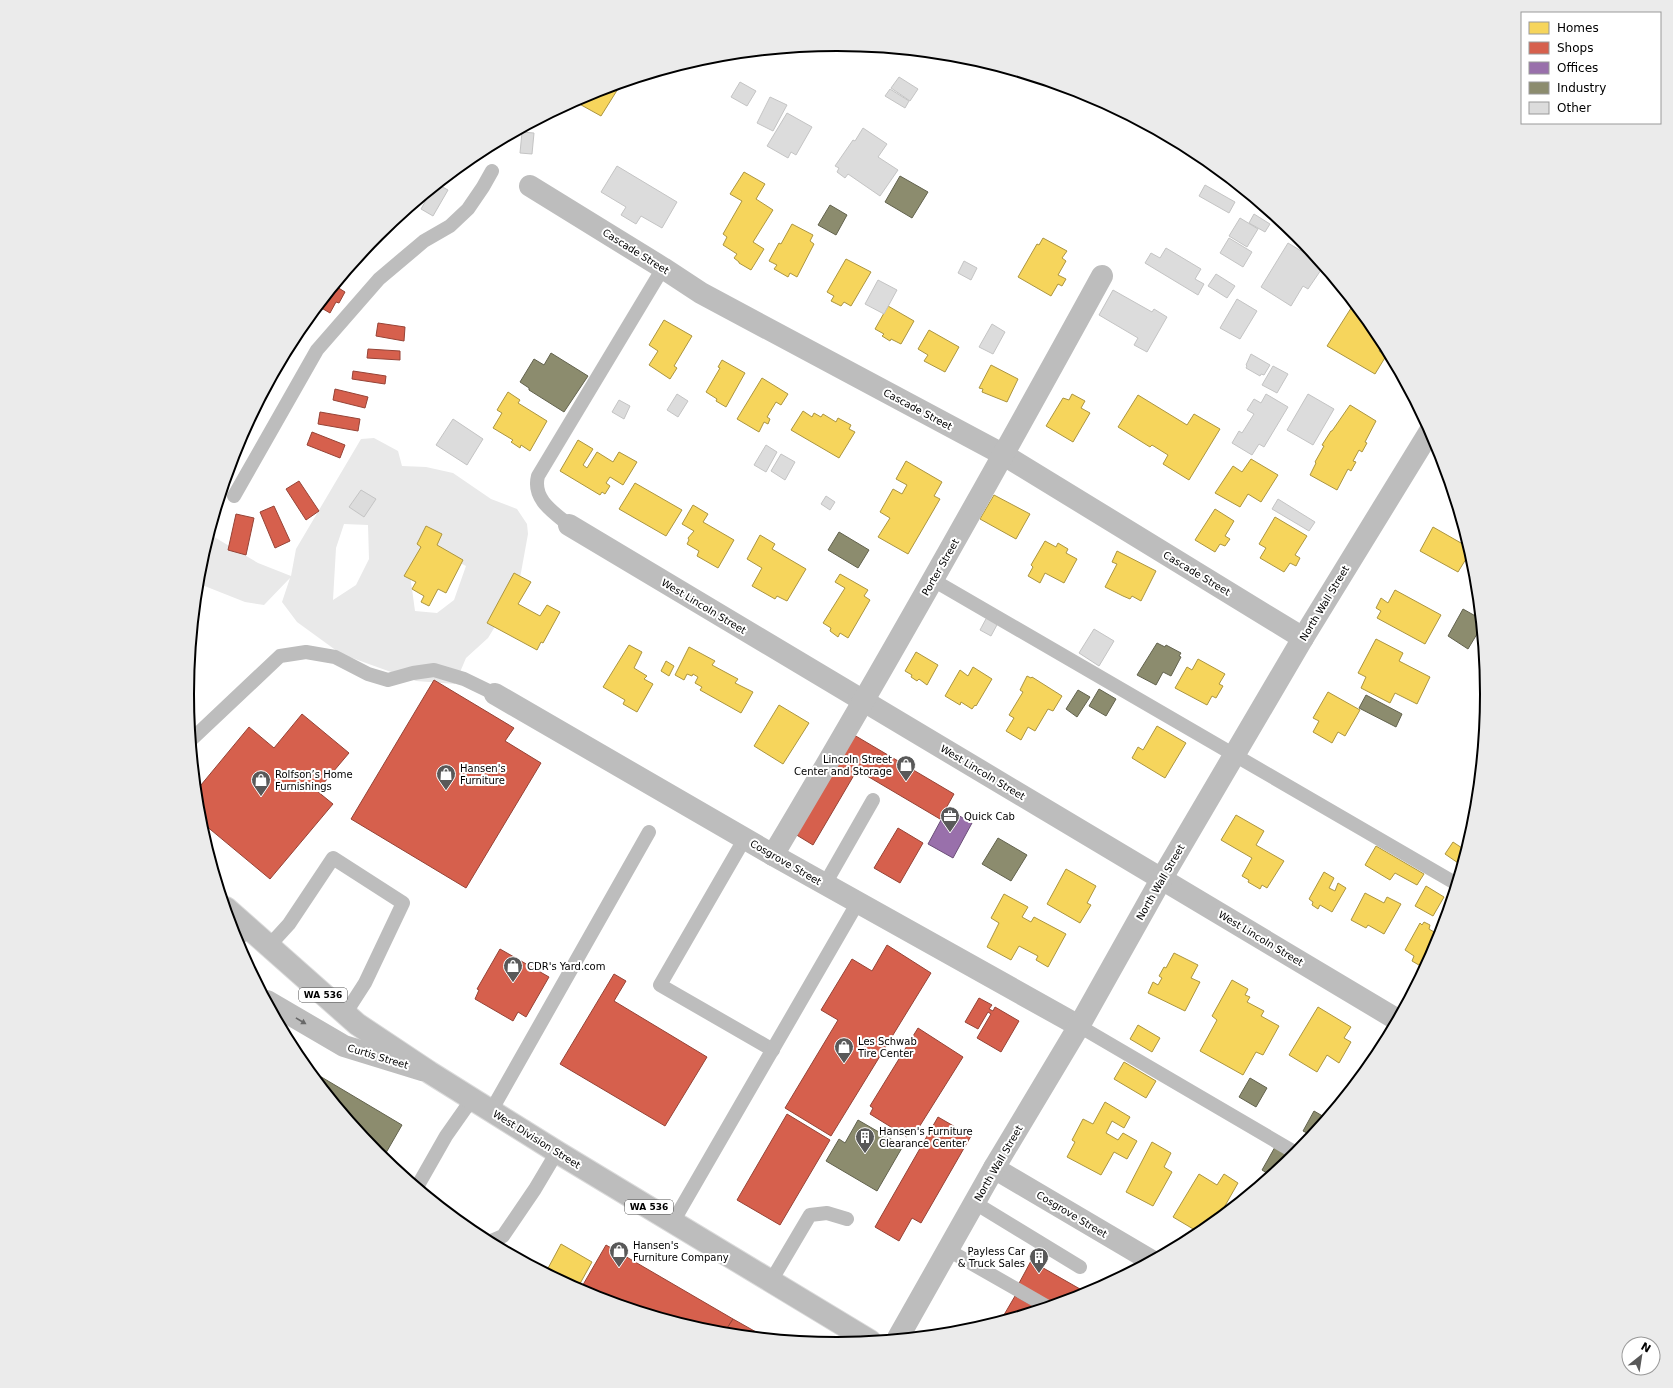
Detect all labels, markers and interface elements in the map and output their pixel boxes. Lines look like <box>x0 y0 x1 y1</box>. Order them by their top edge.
legend <box>1521 12 1661 124</box>
text: Homes <box>1557 21 1599 35</box>
text: Shops <box>1557 41 1593 55</box>
text: Offices <box>1557 61 1598 75</box>
text: Industry <box>1557 81 1606 95</box>
text: Other <box>1557 101 1591 115</box>
street label: Cascade Street <box>601 227 671 276</box>
street label: Cascade Street <box>882 387 954 432</box>
street label: Porter Street <box>920 537 961 598</box>
street label: Cascade Street <box>1161 549 1232 598</box>
street label: North Wall Street <box>1298 564 1351 643</box>
street label: West Lincoln Street <box>659 577 748 636</box>
street label: West Lincoln Street <box>938 743 1027 802</box>
place label: Lincoln Street Center and Storage <box>794 754 892 777</box>
shop icon: Lincoln Street Center and Storage <box>895 754 917 782</box>
shop icon: Hansen's Furniture <box>435 763 457 791</box>
place label: Hansen's Furniture <box>460 763 506 786</box>
shop icon: Rolfson’s Home Furnishings <box>250 769 272 797</box>
place label: Rolfson’s Home Furnishings <box>275 769 353 792</box>
office icon: Quick Cab <box>939 805 961 833</box>
place label: Quick Cab <box>964 811 1015 822</box>
street label: Cosgrove Street <box>748 838 823 887</box>
street label: North Wall Street <box>1134 842 1187 922</box>
street label: West Lincoln Street <box>1216 909 1305 968</box>
shop icon: CDR's Yard.com <box>502 955 524 983</box>
place label: CDR's Yard.com <box>527 961 605 972</box>
road number: WA 536 <box>299 988 347 1002</box>
one-way arrow <box>295 1017 306 1024</box>
shop icon: Les Schwab Tire Center <box>833 1036 855 1064</box>
place label: Les Schwab Tire Center <box>857 1036 917 1059</box>
street label: Curtis Street <box>346 1042 410 1071</box>
street label: West Division Street <box>491 1108 583 1171</box>
street label: North Wall Street <box>972 1123 1025 1203</box>
building icon: Hansen's Furniture Clearance Center <box>854 1126 876 1154</box>
place label: Hansen's Furniture Clearance Center <box>879 1126 973 1149</box>
street label: Cosgrove Street <box>1034 1189 1109 1240</box>
road number: WA 536 <box>625 1200 673 1214</box>
shop icon: Hansen's Furniture Company <box>608 1240 630 1268</box>
place label: Hansen's Furniture Company <box>633 1240 729 1263</box>
place label: Payless Car & Truck Sales <box>958 1246 1026 1269</box>
building icon: Payless Car & Truck Sales <box>1028 1246 1050 1274</box>
north arrow <box>1621 1336 1661 1376</box>
text: N <box>1639 1340 1653 1356</box>

